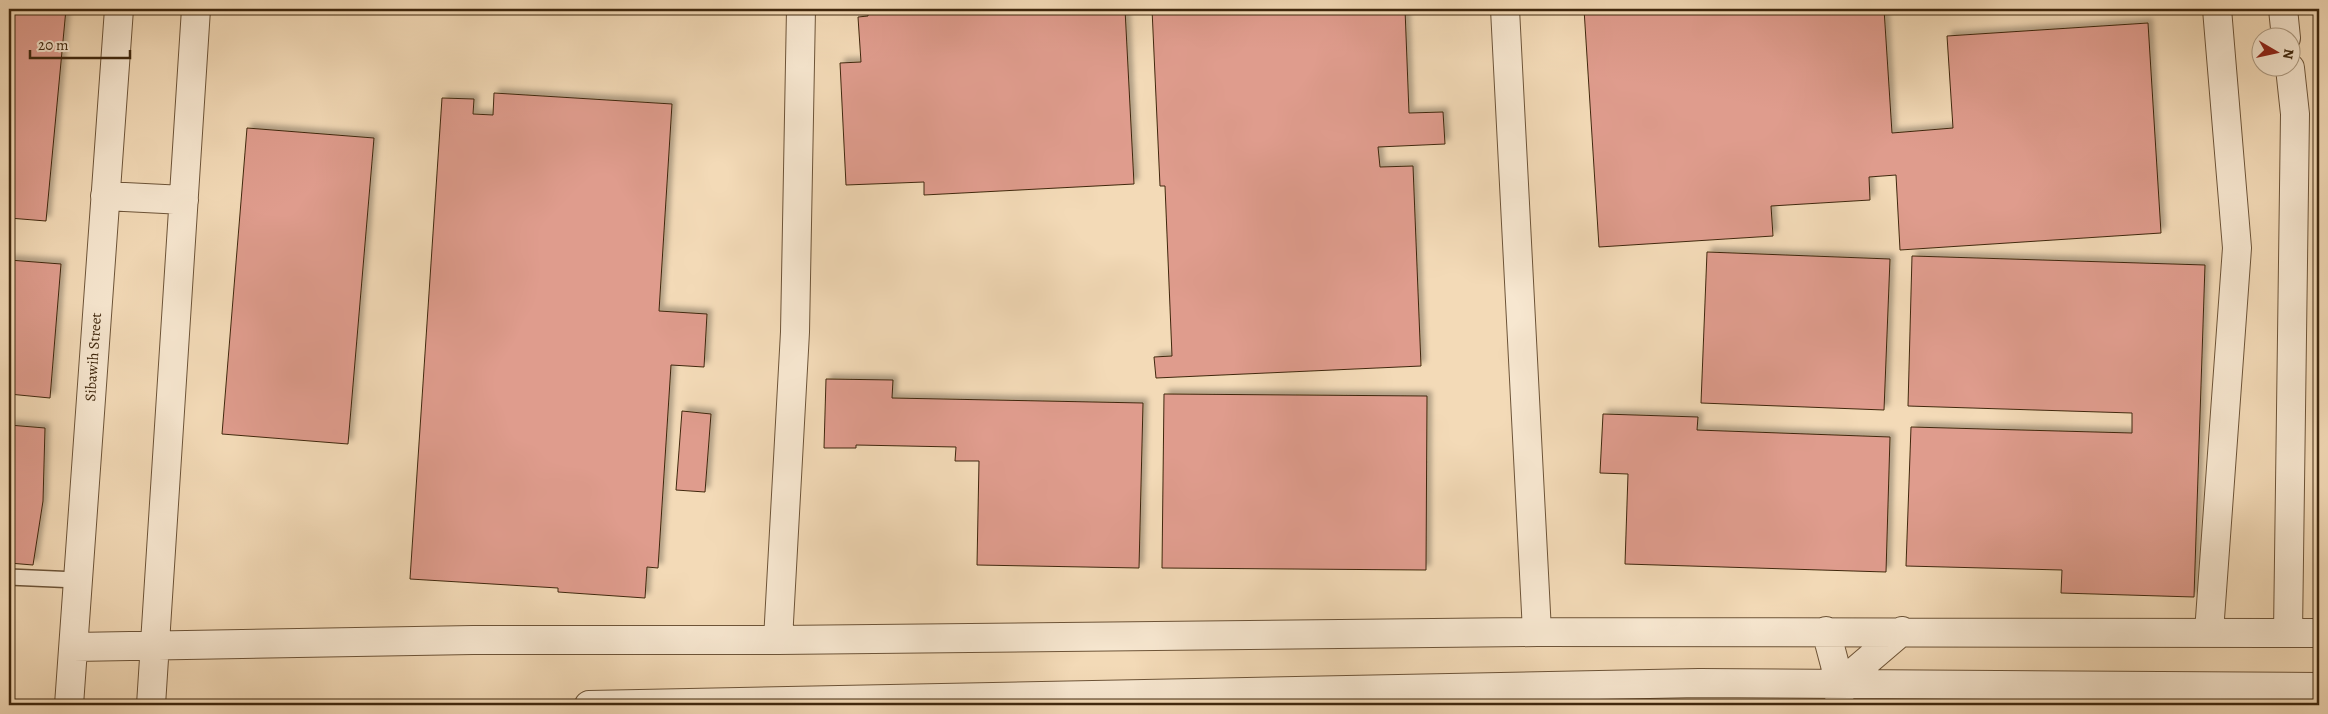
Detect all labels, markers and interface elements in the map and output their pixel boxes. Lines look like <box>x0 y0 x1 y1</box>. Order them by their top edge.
scale bar <box>30 28 130 60</box>
north arrow <box>2250 28 2300 78</box>
text: 20 m <box>38 35 69 55</box>
text: N <box>2278 47 2299 60</box>
street label: Sibawih Street <box>80 312 106 402</box>

